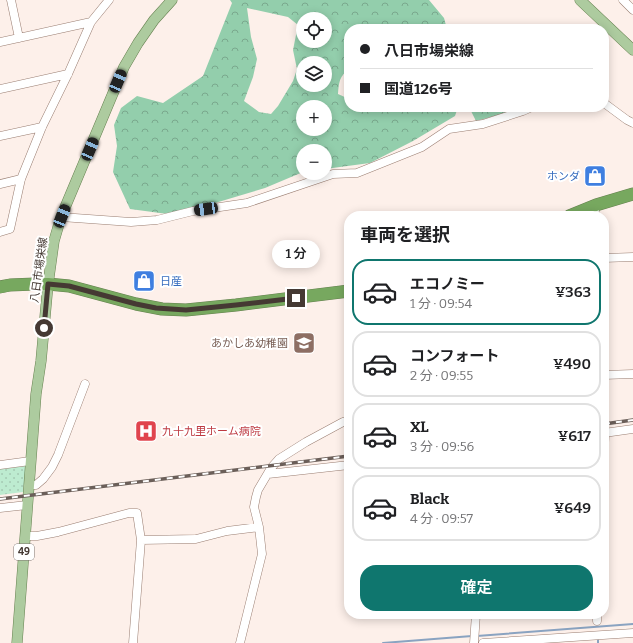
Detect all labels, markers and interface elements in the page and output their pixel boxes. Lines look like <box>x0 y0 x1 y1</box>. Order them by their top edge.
map controls <box>296 12 332 180</box>
button: locate <box>296 12 332 48</box>
text: 八日市場栄線 <box>384 42 474 60</box>
button: layers <box>296 56 332 92</box>
car <box>108 68 128 94</box>
text: 国道126号 <box>384 80 453 98</box>
button: + <box>296 100 332 136</box>
car <box>80 136 100 162</box>
button: − <box>296 144 332 180</box>
shop icon: ホンダ <box>582 163 608 189</box>
place label: ホンダ <box>547 170 580 183</box>
car <box>193 201 219 217</box>
car <box>52 203 72 229</box>
text: 車両を選択 <box>360 224 450 246</box>
street label: 八日市場栄線 <box>28 236 50 304</box>
callout: 1 分 <box>272 240 320 268</box>
text: 1 分 <box>286 246 306 261</box>
shop icon: 日産 <box>131 268 157 294</box>
icon: car <box>362 274 398 310</box>
place label: 日産 <box>160 275 182 288</box>
text: エコノミー <box>410 275 485 293</box>
text: ¥363 <box>555 283 591 301</box>
route end <box>287 289 305 307</box>
text: 1 分 · 09:54 <box>410 296 472 311</box>
route start <box>35 319 53 337</box>
school or university icon: あかしあ幼稚園 <box>291 330 317 356</box>
place label: あかしあ幼稚園 <box>211 337 288 350</box>
icon: car <box>362 346 398 382</box>
text: コンフォート <box>410 347 500 365</box>
text: ¥490 <box>553 355 591 373</box>
text: 2 分 · 09:55 <box>410 368 473 383</box>
hospital icon: 九十九里ホーム病院 <box>133 418 159 444</box>
icon: car <box>362 418 398 454</box>
text: XL <box>410 418 429 436</box>
place label: 九十九里ホーム病院 <box>162 425 261 438</box>
text: ¥617 <box>558 427 591 445</box>
text: 3 分 · 09:56 <box>410 439 474 454</box>
icon: car <box>362 490 398 526</box>
text: Black <box>410 490 449 508</box>
text: ¥649 <box>554 499 591 517</box>
text: 4 分 · 09:57 <box>410 511 473 526</box>
road number: 49 <box>14 544 34 560</box>
button: 確定 <box>360 565 593 611</box>

